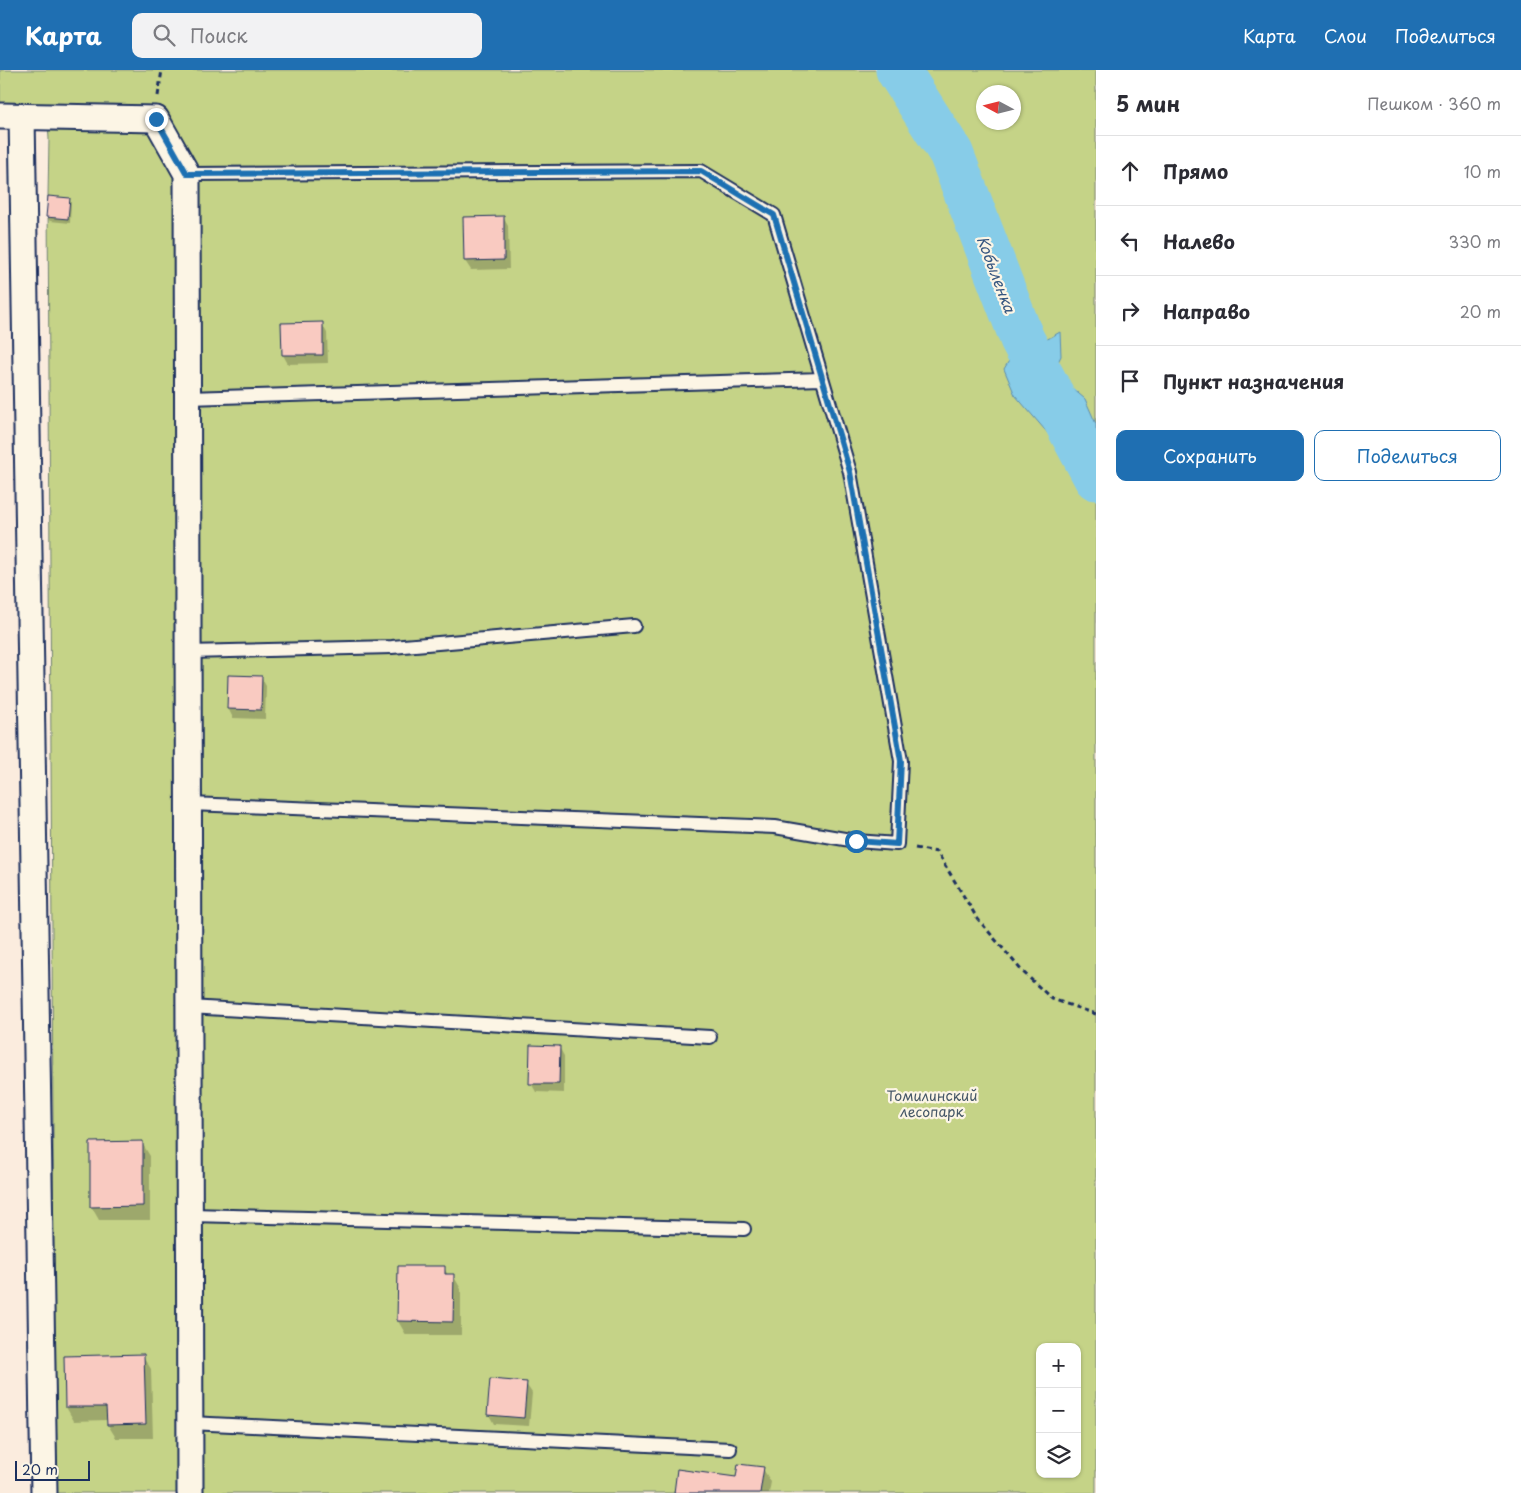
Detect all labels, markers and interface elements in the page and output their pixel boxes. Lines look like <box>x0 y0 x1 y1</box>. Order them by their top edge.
search box <box>132 13 482 58</box>
text: Карта <box>25 17 102 53</box>
icon: search <box>150 21 178 49</box>
text: Поиск <box>190 21 248 49</box>
text: Карта <box>1243 22 1296 49</box>
text: Слои <box>1324 22 1367 49</box>
text: Поделиться <box>1395 22 1496 49</box>
north arrow <box>976 85 1021 130</box>
text: 5 мин <box>1116 87 1180 119</box>
text: Пешком · 360 m <box>1367 91 1501 115</box>
route end <box>145 108 168 131</box>
icon: ahead <box>1116 157 1144 185</box>
text: Прямо <box>1163 157 1228 185</box>
text: 10 m <box>1464 159 1501 183</box>
icon: left <box>1116 227 1144 255</box>
text: Налево <box>1163 227 1235 255</box>
text: 330 m <box>1448 229 1501 253</box>
water label: Кобыленка <box>972 232 1022 316</box>
icon: right <box>1116 297 1144 325</box>
text: Направо <box>1163 297 1250 325</box>
text: 20 m <box>1460 299 1501 323</box>
icon: arrive <box>1116 367 1144 395</box>
text: Пункт назначения <box>1163 367 1344 395</box>
button: Сохранить <box>1116 430 1304 481</box>
button: Поделиться <box>1314 430 1501 481</box>
route start <box>845 830 868 853</box>
park label: Томилинский лесопарк <box>887 1085 977 1122</box>
map controls <box>1036 1343 1081 1478</box>
button: + <box>1036 1343 1081 1388</box>
button: − <box>1036 1388 1081 1433</box>
button: layers <box>1036 1433 1081 1478</box>
scale bar <box>15 1458 90 1481</box>
text: 20 m <box>22 1459 58 1480</box>

